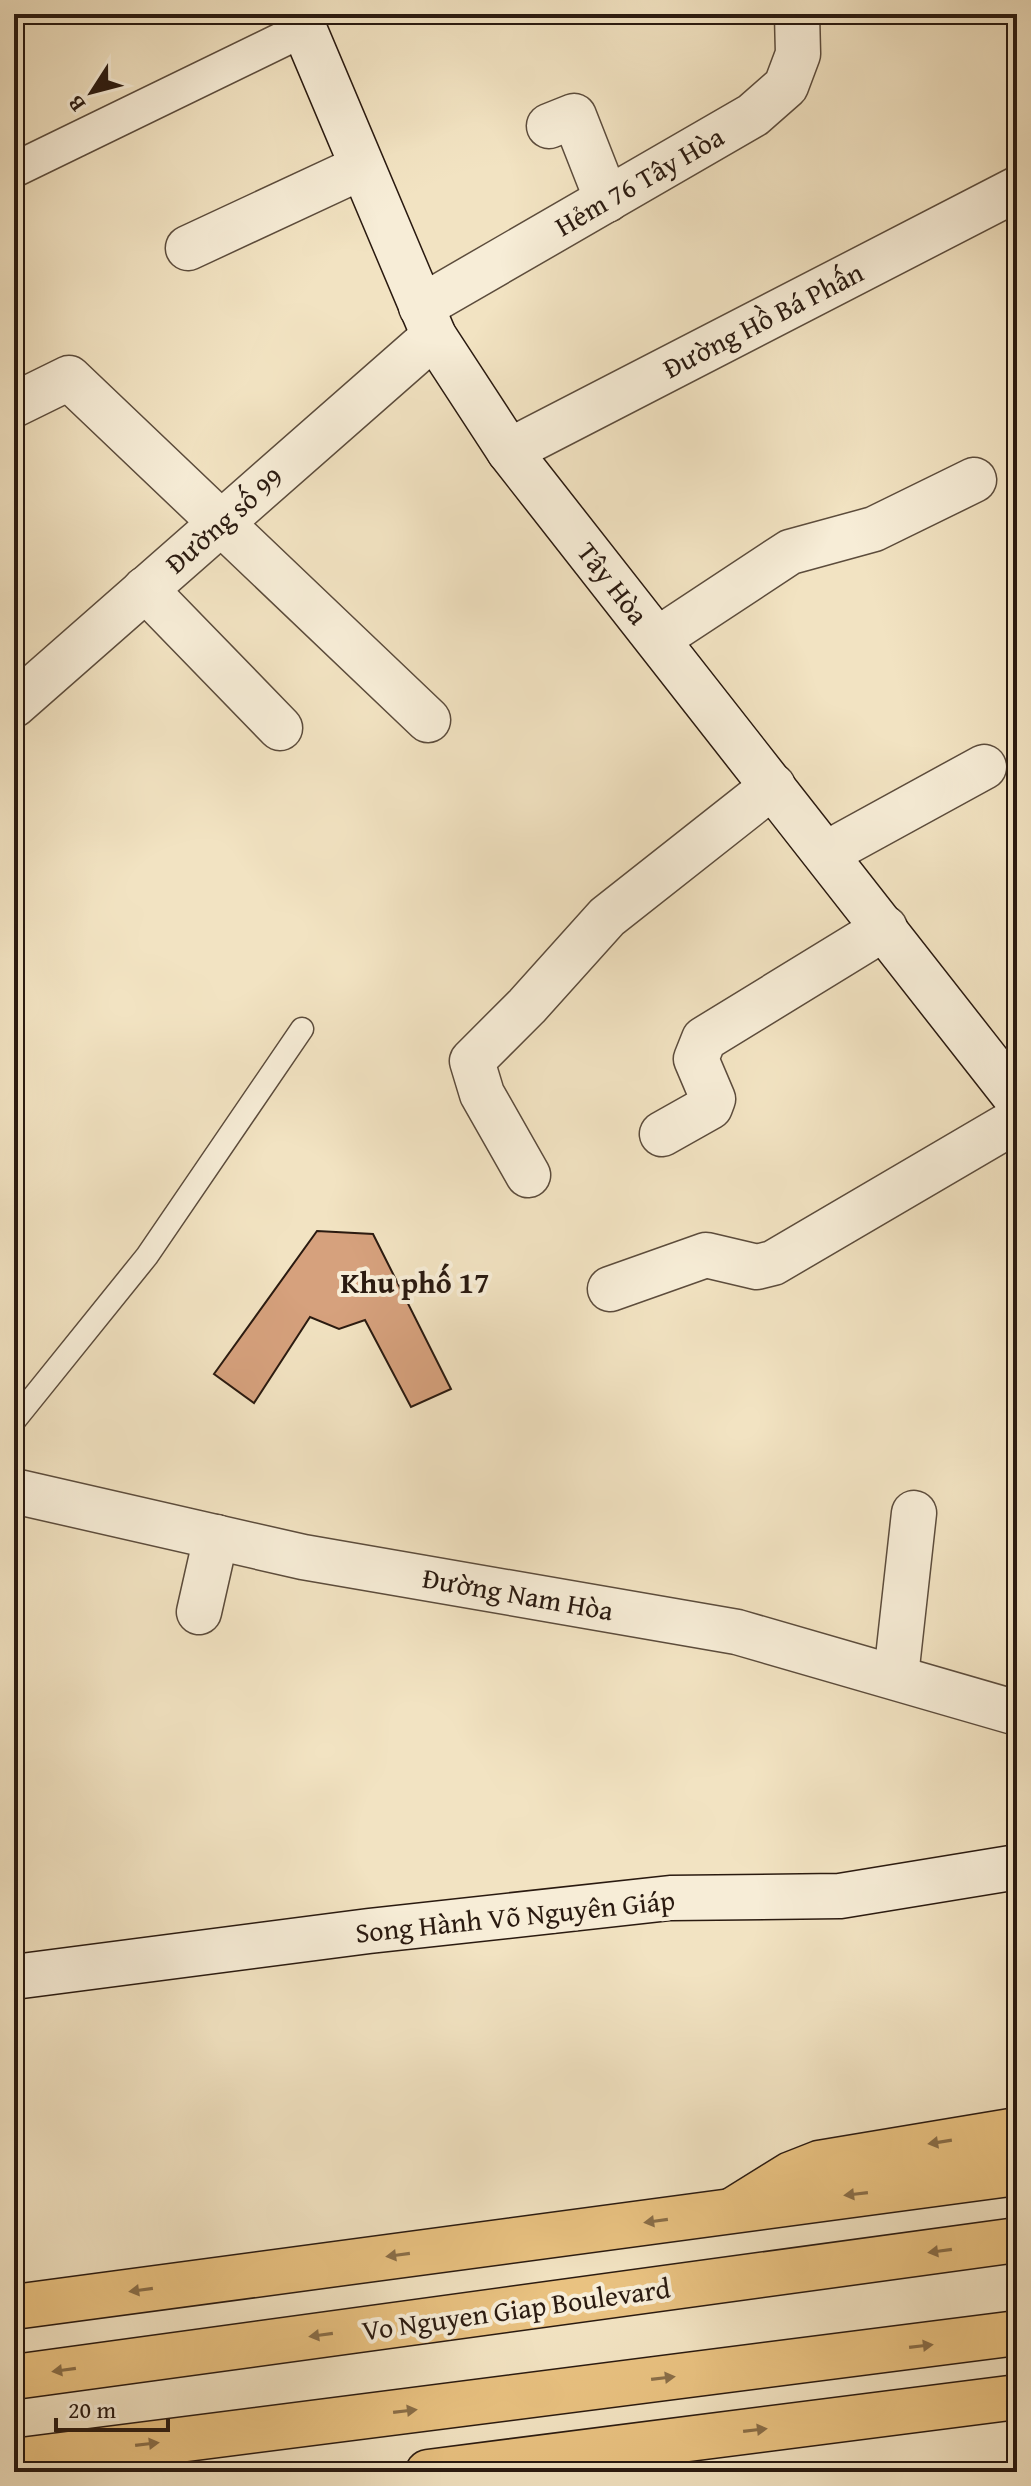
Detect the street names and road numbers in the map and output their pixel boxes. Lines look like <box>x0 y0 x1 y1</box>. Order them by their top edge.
street label: Hẻm 76 Tây Hòa <box>547 115 732 246</box>
street label: Đường Hồ Bá Phấn <box>655 251 870 388</box>
street label: Đường số 99 <box>156 457 292 583</box>
street label: Tây Hòa <box>568 533 659 633</box>
street label: Đường Nam Hòa <box>420 1557 617 1631</box>
street label: Song Hành Võ Nguyên Giáp <box>353 1878 677 1953</box>
street label: Vo Nguyen Giap Boulevard <box>359 2267 673 2350</box>

